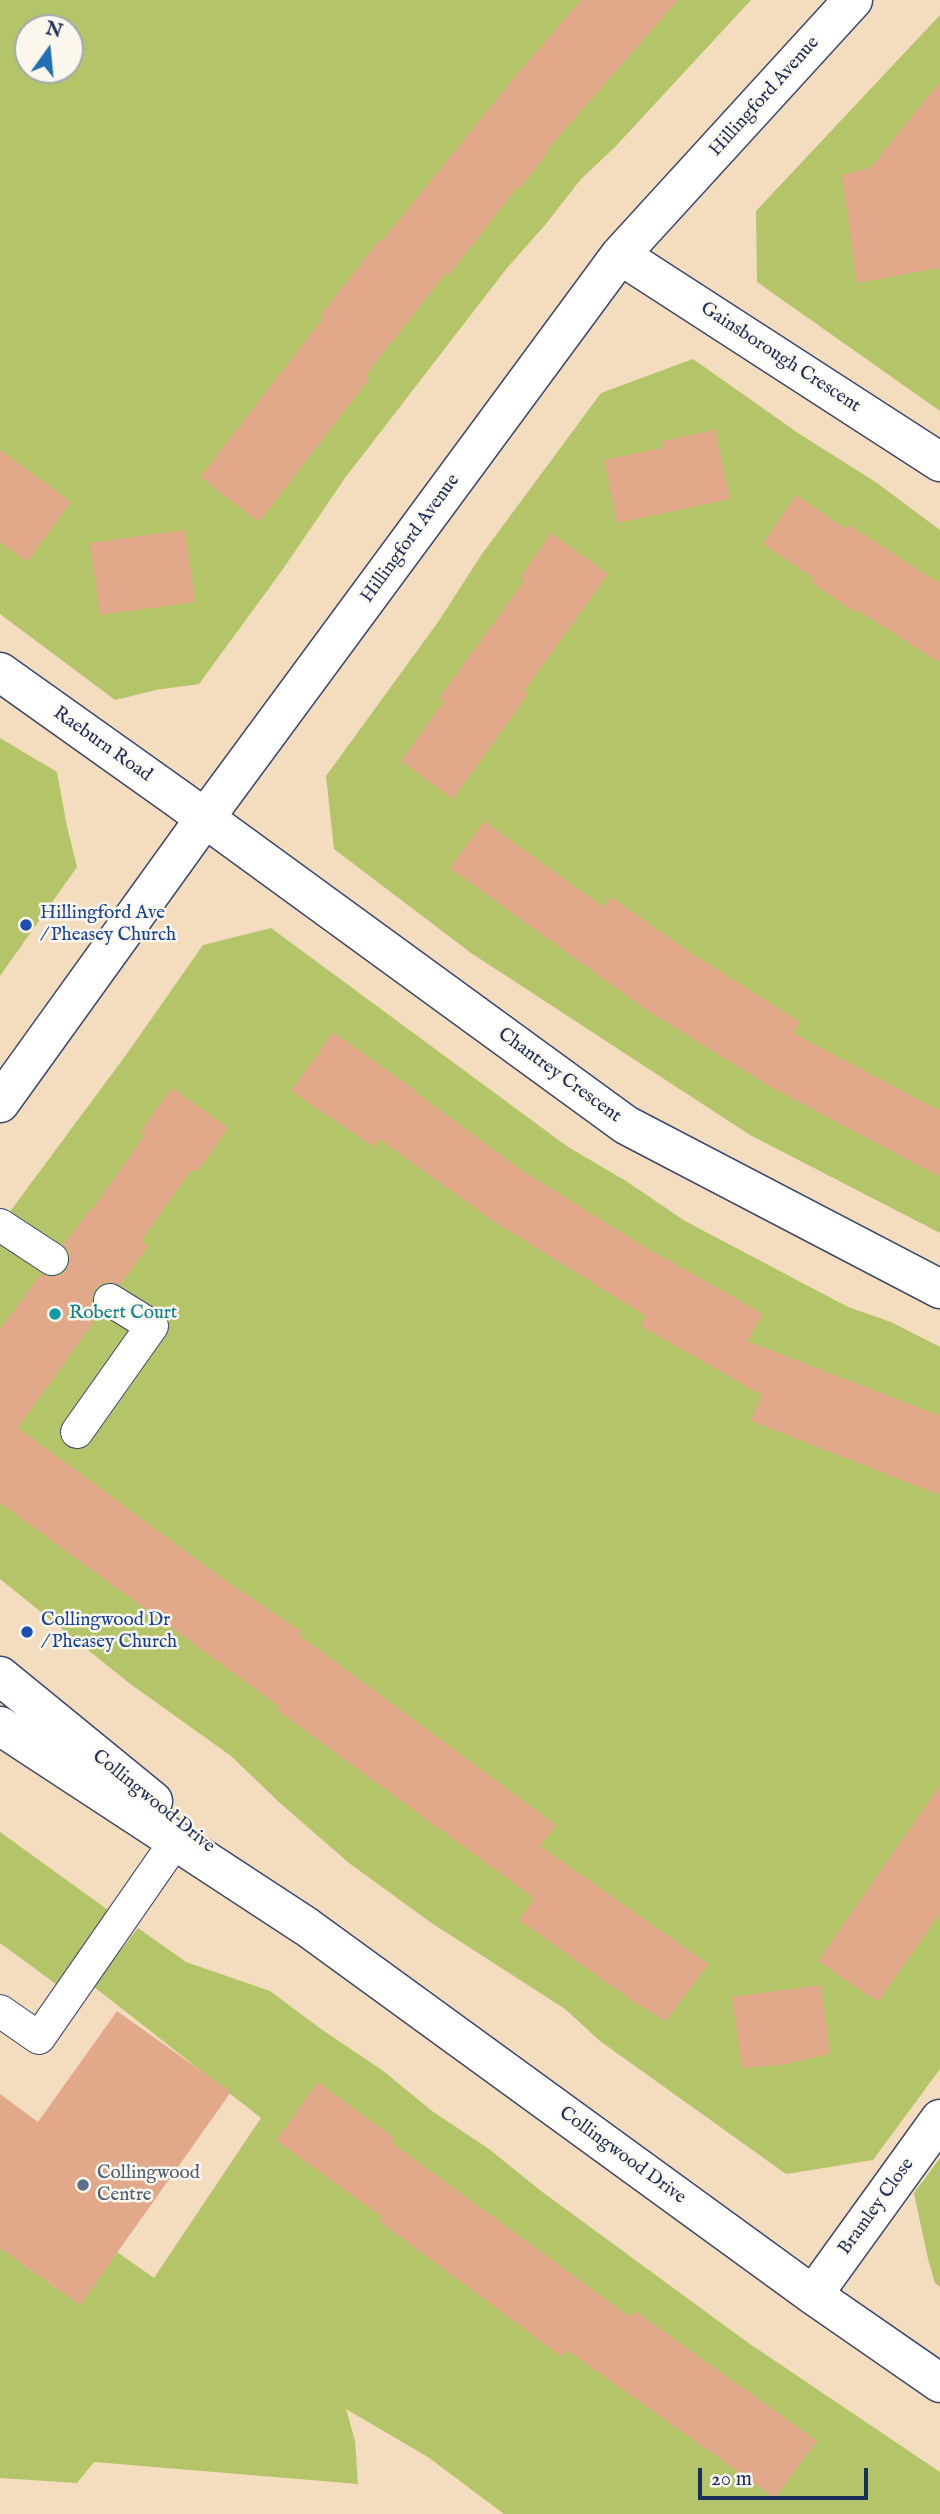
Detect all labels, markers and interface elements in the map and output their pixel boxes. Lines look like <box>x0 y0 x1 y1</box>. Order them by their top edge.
north arrow <box>14 14 84 84</box>
text: N <box>43 17 65 44</box>
street label: Hillingford Avenue <box>705 32 825 162</box>
street label: Gainsborough Crescent <box>696 298 864 418</box>
street label: Hillingford Avenue <box>357 470 465 608</box>
street label: Raeburn Road <box>48 703 156 787</box>
place label: Hillingford Ave / Pheasey Church <box>40 903 176 947</box>
marker: Hillingford Ave / Pheasey Church <box>18 917 34 933</box>
street label: Chantrey Crescent <box>493 1024 625 1128</box>
place label: Robert Court <box>69 1303 177 1325</box>
marker: Robert Court <box>47 1306 63 1322</box>
place label: Collingwood Dr / Pheasey Church <box>41 1610 177 1654</box>
marker: Collingwood Dr / Pheasey Church <box>19 1624 35 1640</box>
street label: Collingwood Drive <box>87 1746 219 1858</box>
street label: Collingwood Drive <box>554 2102 690 2210</box>
street label: Bramley Close <box>834 2154 920 2260</box>
place label: Collingwood Centre <box>97 2163 200 2207</box>
marker: Collingwood Centre <box>75 2177 91 2193</box>
scale bar <box>702 2454 872 2498</box>
text: 20 m <box>711 2466 752 2493</box>

